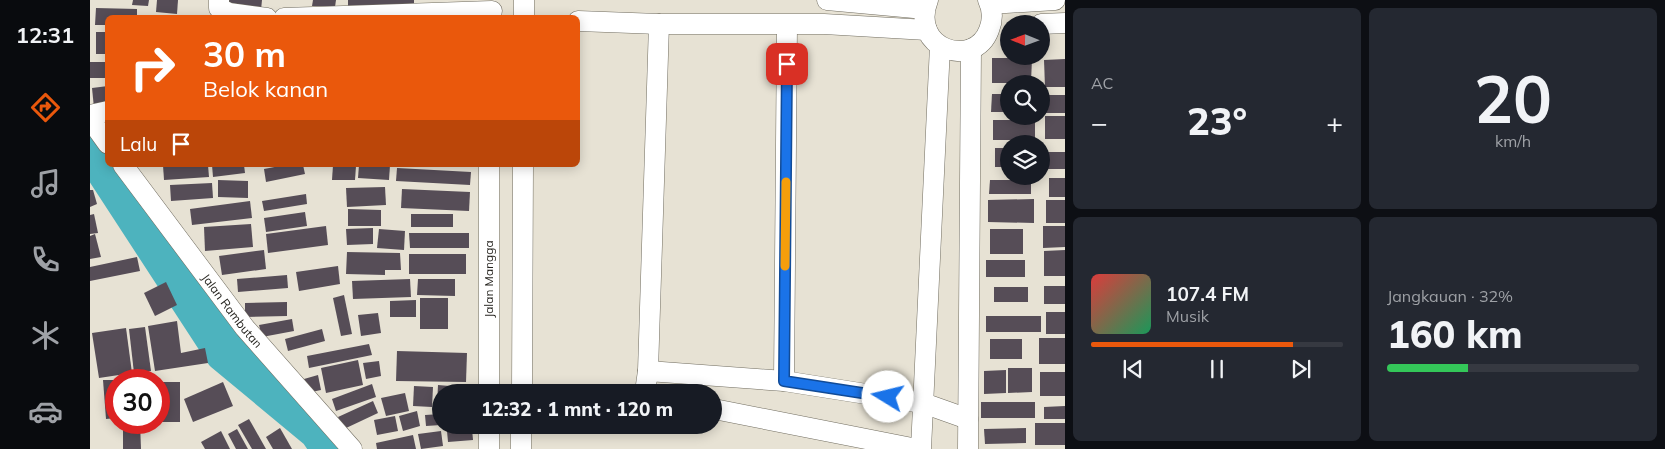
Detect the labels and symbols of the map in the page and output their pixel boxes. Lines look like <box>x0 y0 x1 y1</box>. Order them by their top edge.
north arrow <box>1000 15 1050 65</box>
pin <box>766 43 808 85</box>
street label: Jalan Mangga <box>481 240 496 318</box>
street label: Jalan Rambutan <box>199 270 266 351</box>
speed limit sign: 30 <box>105 369 170 434</box>
position arrow <box>861 370 913 422</box>

